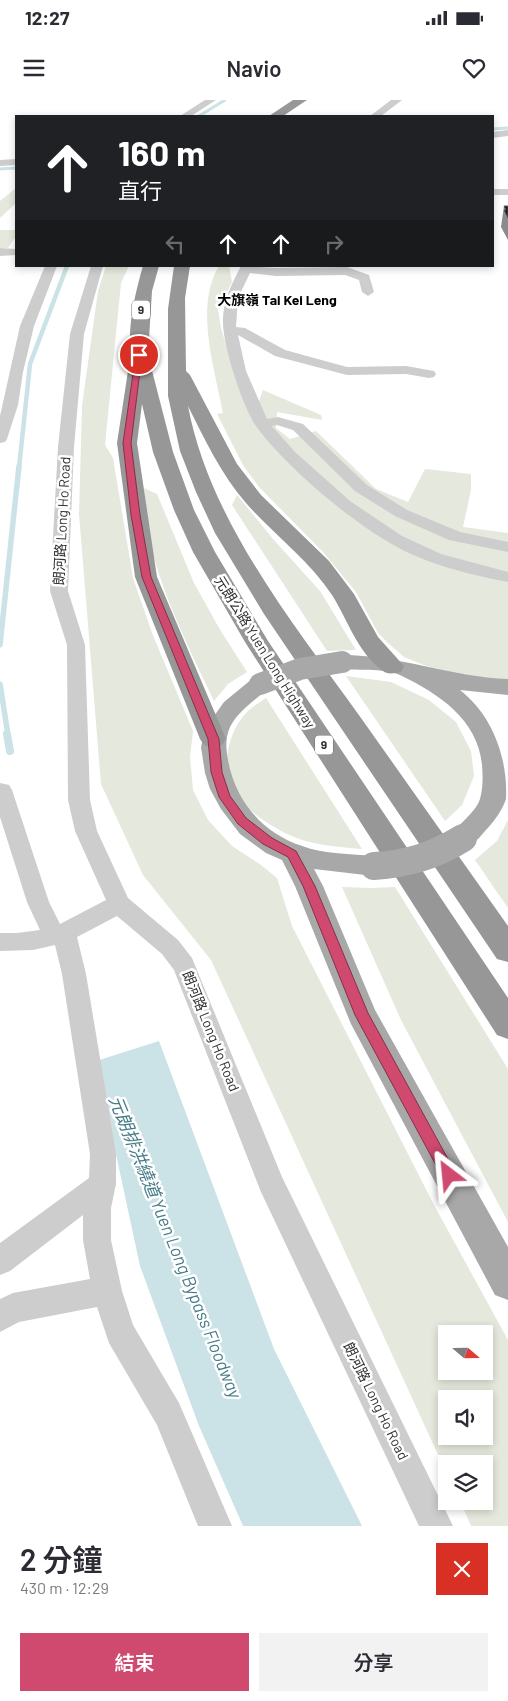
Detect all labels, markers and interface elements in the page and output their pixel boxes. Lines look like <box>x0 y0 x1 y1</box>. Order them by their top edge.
text: 12:27 <box>25 6 69 29</box>
icon: menu <box>20 54 48 82</box>
icon: heart <box>460 54 488 82</box>
text: Navio <box>227 55 281 81</box>
text: 160 m <box>118 131 205 173</box>
icon: ahead <box>35 135 100 200</box>
text: 直行 <box>118 177 162 203</box>
icon: left <box>161 230 189 258</box>
icon: ahead <box>214 230 242 258</box>
icon: ahead <box>267 230 295 258</box>
icon: right <box>320 230 348 258</box>
district label: 大旗嶺 Tai Kei Leng <box>217 291 337 308</box>
road number: 9 <box>132 300 150 320</box>
pin <box>118 334 160 376</box>
icon: arrive <box>125 341 153 369</box>
street label: 朗河路 Long Ho Road <box>50 456 73 586</box>
street label: 元朗公路 Yuen Long Highway <box>212 573 320 731</box>
road number: 9 <box>315 736 333 754</box>
street label: 朗河路 Long Ho Road <box>179 968 243 1094</box>
water label: 元朗排洪繞道 Yuen Long Bypass Floodway <box>105 1092 247 1402</box>
position arrow <box>422 1148 474 1200</box>
north arrow <box>438 1325 492 1380</box>
map controls <box>438 1325 493 1510</box>
street label: 朗河路 Long Ho Road <box>341 1339 412 1462</box>
button: sound <box>438 1390 493 1445</box>
button: layers <box>438 1455 493 1510</box>
text: 2 分鐘 <box>20 1541 103 1577</box>
button: close <box>436 1543 488 1595</box>
text: 430 m · 12:29 <box>20 1578 109 1597</box>
button: 結束 <box>20 1633 249 1691</box>
button: 分享 <box>259 1633 488 1691</box>

